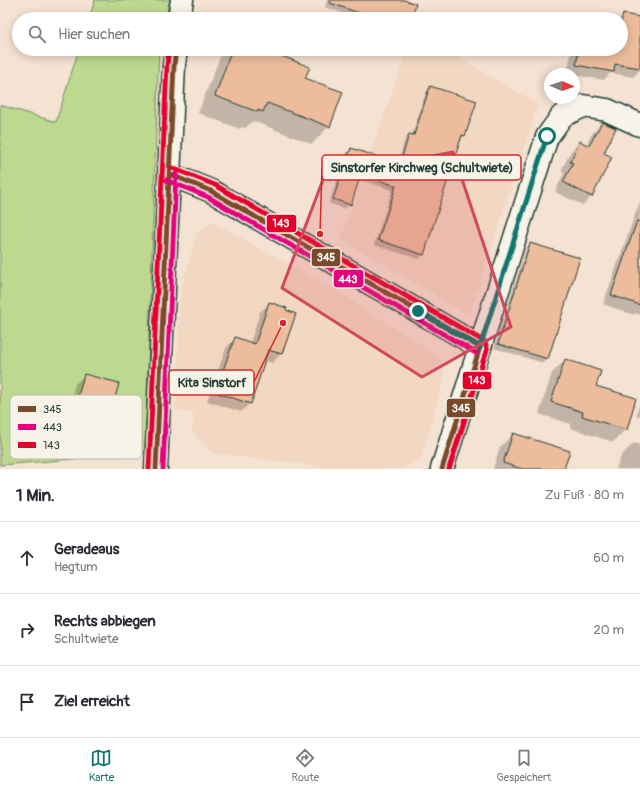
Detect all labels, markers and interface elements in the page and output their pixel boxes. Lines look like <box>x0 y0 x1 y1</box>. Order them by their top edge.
search box <box>12 12 628 56</box>
icon: search <box>26 23 48 45</box>
text: Hier suchen <box>58 25 130 44</box>
north arrow <box>544 68 580 104</box>
route start <box>538 127 556 145</box>
callout: Sinstorfer Kirchweg (Schultwiete) <box>322 155 521 180</box>
text: Sinstorfer Kirchweg (Schultwiete) <box>331 160 513 176</box>
line badge: 143 <box>266 214 297 233</box>
text: 143 <box>273 217 289 230</box>
line badge: 345 <box>311 248 341 267</box>
text: 345 <box>317 251 335 264</box>
line badge: 443 <box>333 269 364 288</box>
text: 443 <box>338 273 357 286</box>
route end <box>409 302 427 320</box>
callout: Kita Sinstorf <box>169 370 254 395</box>
line badge: 143 <box>462 371 492 390</box>
text: 143 <box>469 374 485 387</box>
text: Kita Sinstorf <box>177 375 247 391</box>
legend <box>10 395 142 459</box>
line badge: 345 <box>446 398 476 418</box>
text: 345 <box>452 402 470 415</box>
text: 345 <box>43 403 62 416</box>
text: 443 <box>43 421 62 434</box>
text: 143 <box>43 439 60 452</box>
text: 1 Min. <box>16 485 55 506</box>
text: Zu Fuß · 80 m <box>545 487 624 503</box>
text: Geradeaus <box>54 540 120 559</box>
icon: ahead <box>16 547 38 569</box>
text: 60 m <box>593 550 624 566</box>
text: Hegtum <box>54 559 98 575</box>
text: Rechts abbiegen <box>54 612 156 631</box>
icon: right <box>16 619 38 641</box>
text: 20 m <box>593 622 624 638</box>
text: Schultwiete <box>54 631 118 647</box>
icon: arrive <box>16 691 38 713</box>
text: Ziel erreicht <box>54 692 130 711</box>
tab: Karte <box>89 747 114 784</box>
tab: Route <box>292 747 319 784</box>
tab: Gespeichert <box>497 747 551 784</box>

